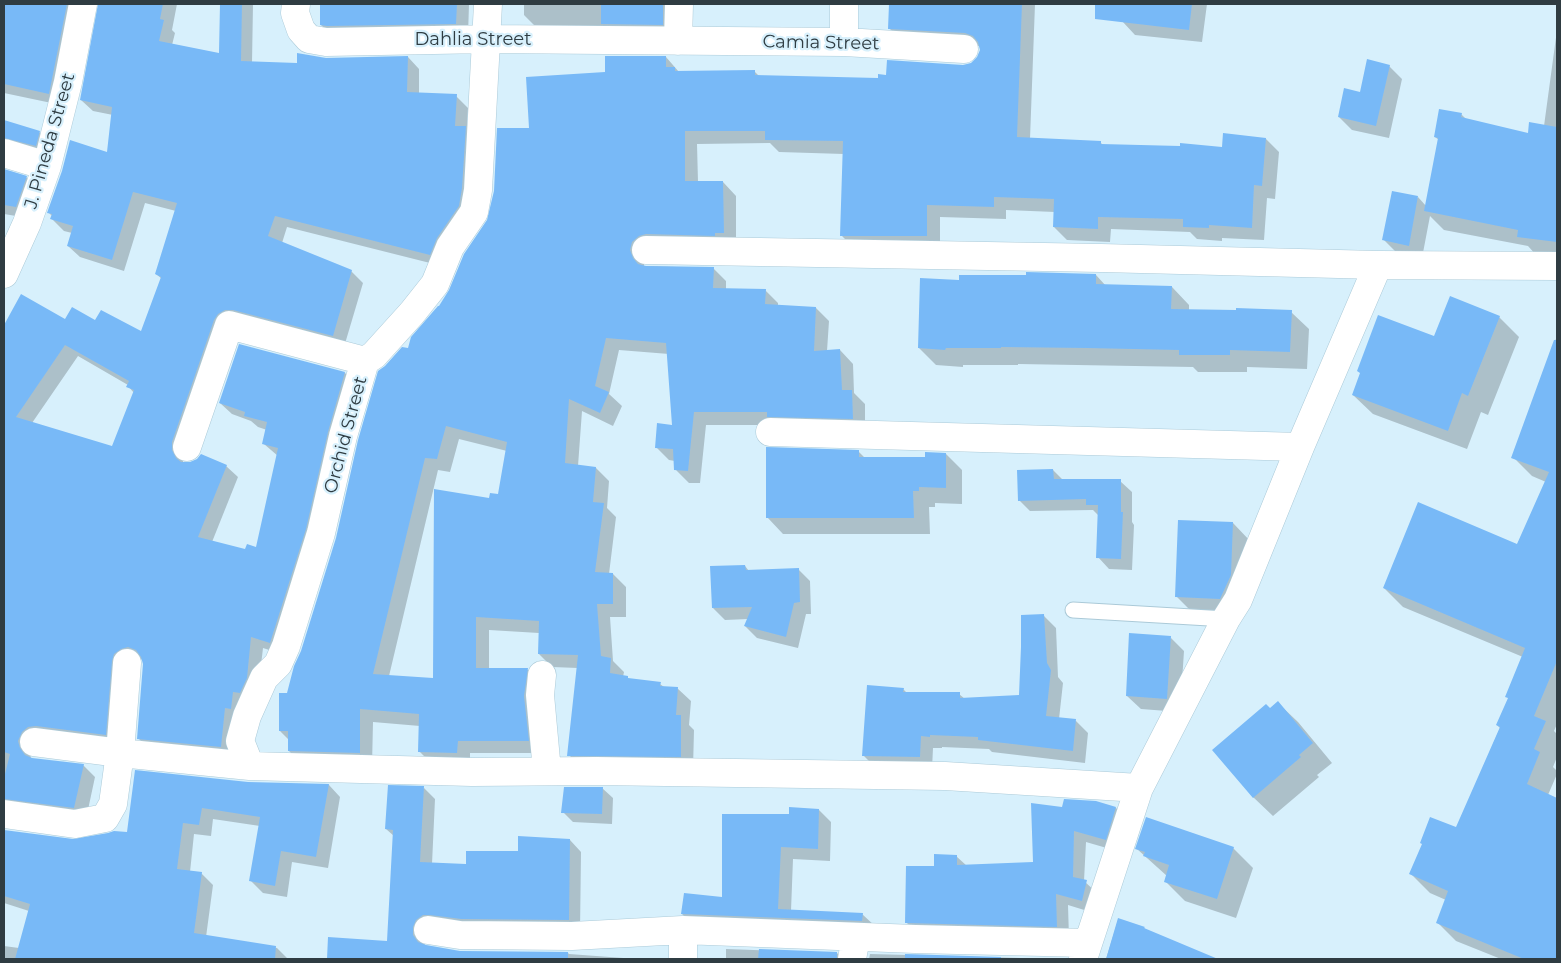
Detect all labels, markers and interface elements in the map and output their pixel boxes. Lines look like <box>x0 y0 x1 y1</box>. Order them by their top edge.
street label: Dahlia Street <box>414 29 532 51</box>
street label: Camia Street <box>762 31 880 55</box>
street label: J. Pineda Street <box>20 71 80 211</box>
street label: Orchid Street <box>320 374 372 496</box>

